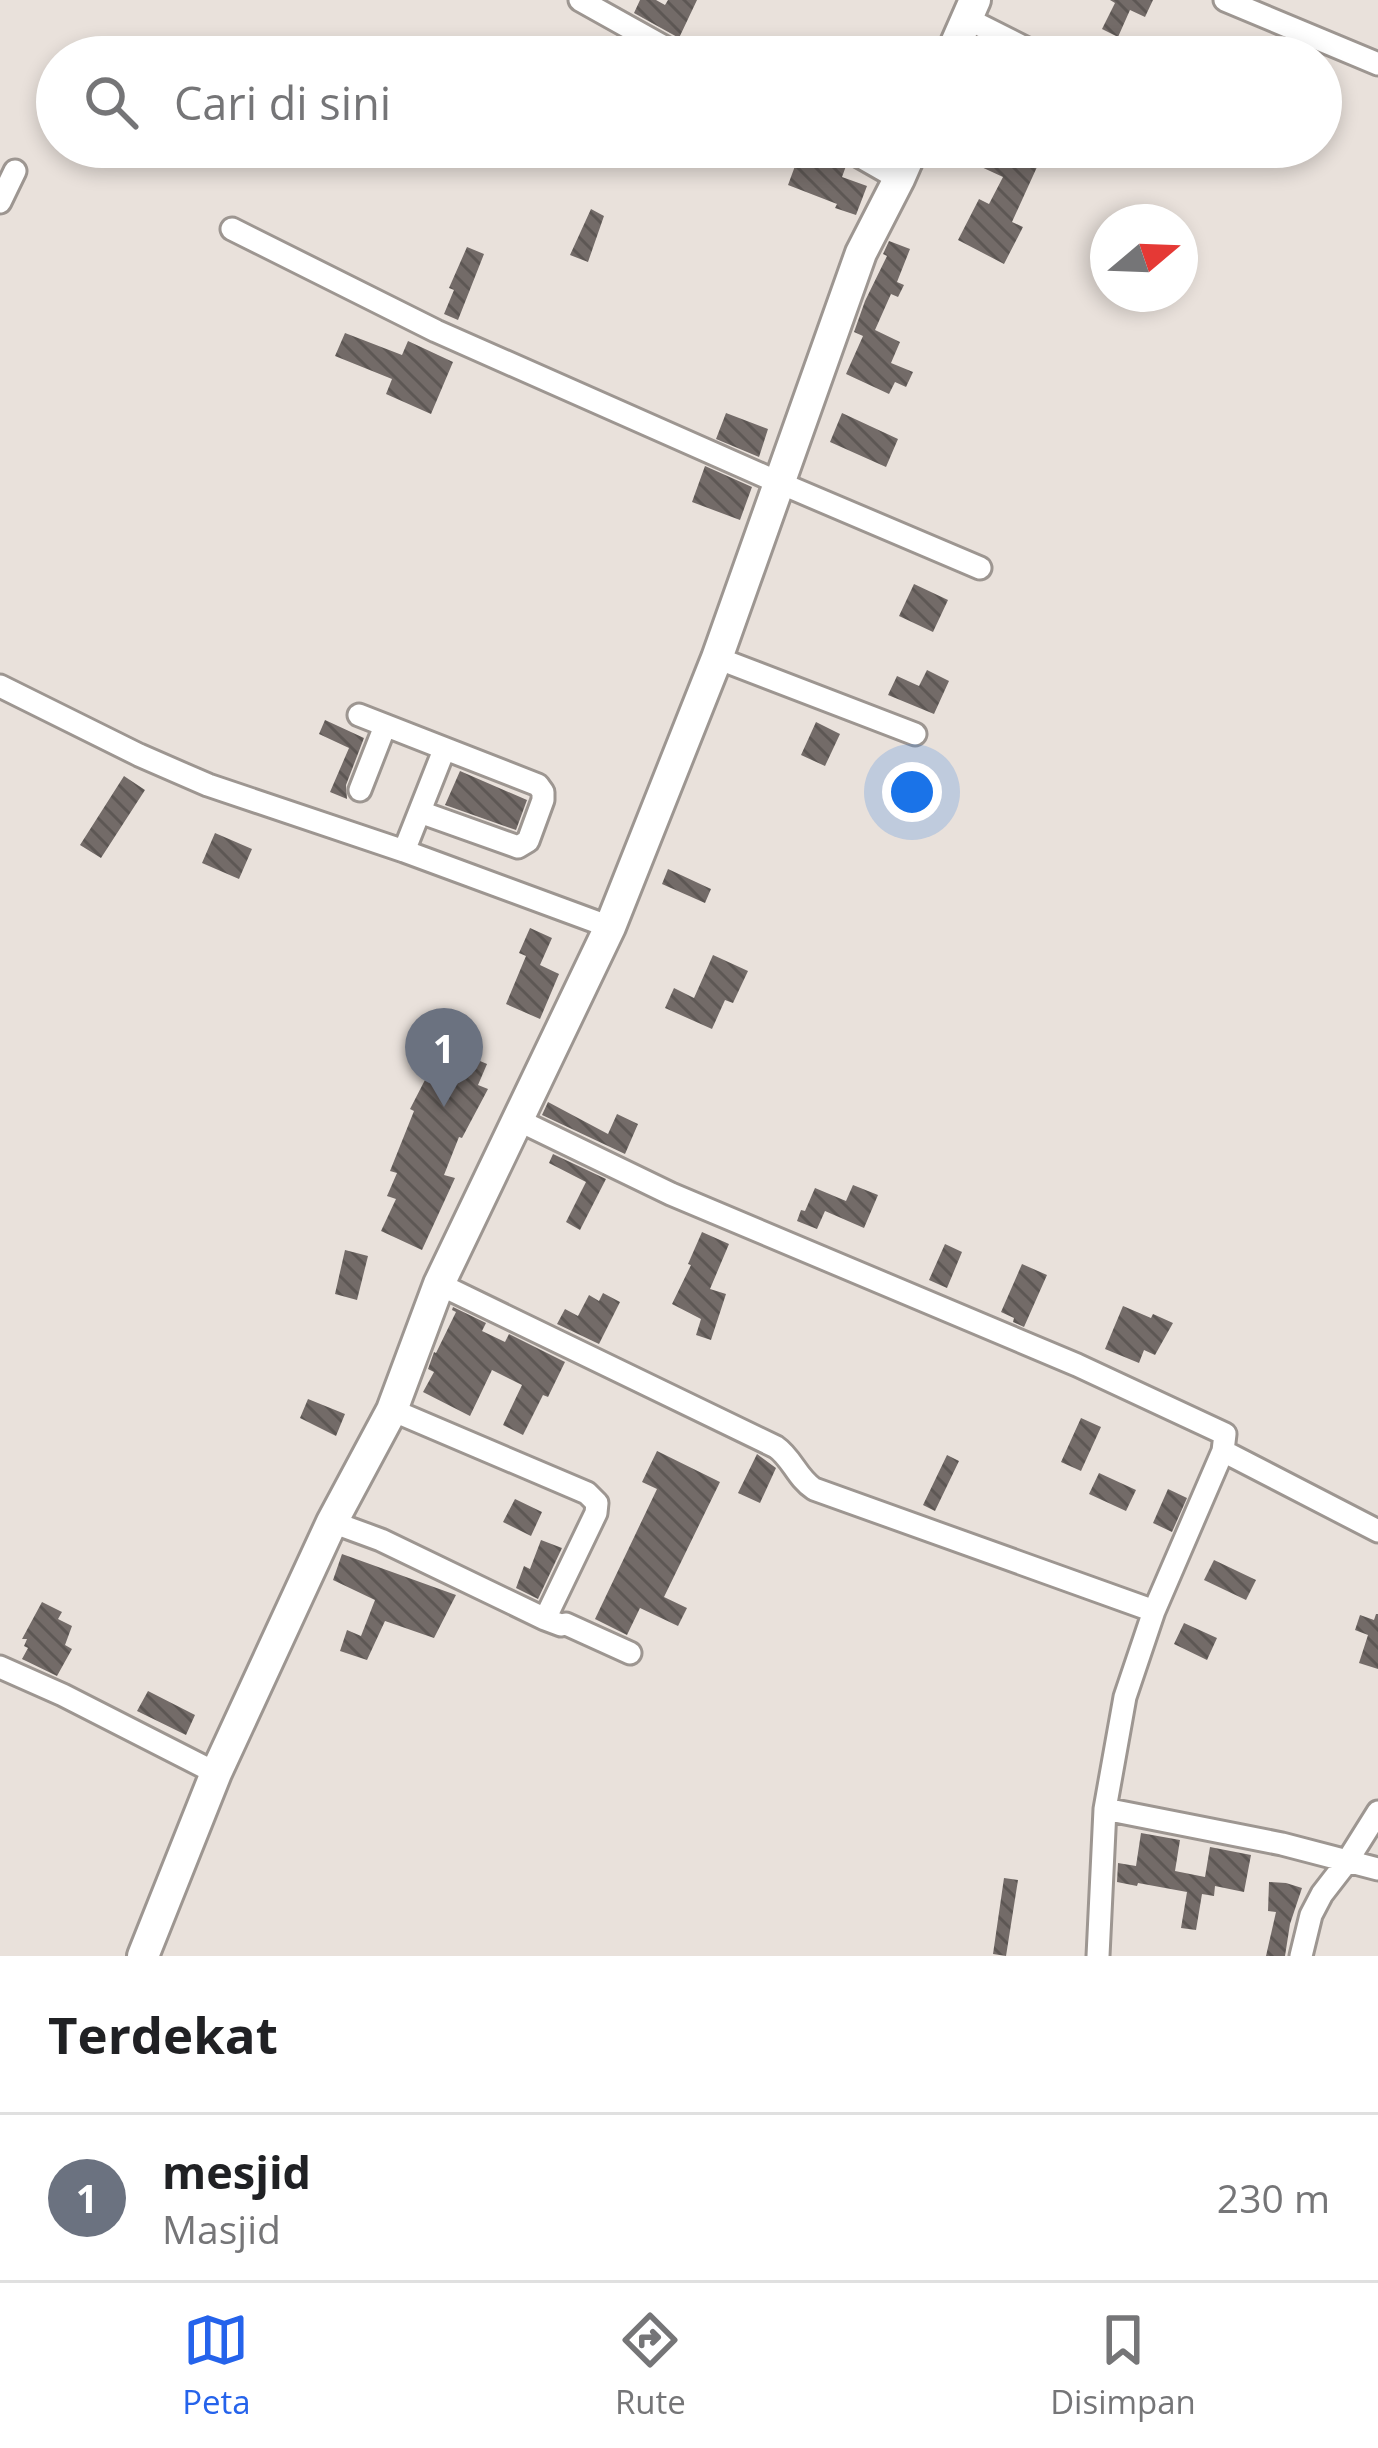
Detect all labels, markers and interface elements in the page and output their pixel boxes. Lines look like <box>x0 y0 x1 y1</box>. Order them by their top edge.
search box <box>36 36 1342 168</box>
icon: search <box>78 69 144 135</box>
text: Cari di sini <box>174 72 391 133</box>
north arrow <box>1090 204 1198 312</box>
your location <box>882 762 942 822</box>
pin: 1 <box>405 1008 483 1107</box>
text: Terdekat <box>48 1999 278 2069</box>
text: mesjid <box>162 2141 311 2202</box>
text: 1 <box>76 2171 98 2224</box>
text: 230 m <box>1217 2171 1330 2224</box>
text: Masjid <box>162 2202 281 2255</box>
tab: Peta <box>182 2307 251 2424</box>
tab: Rute <box>615 2307 686 2424</box>
tab: Disimpan <box>1050 2307 1196 2424</box>

